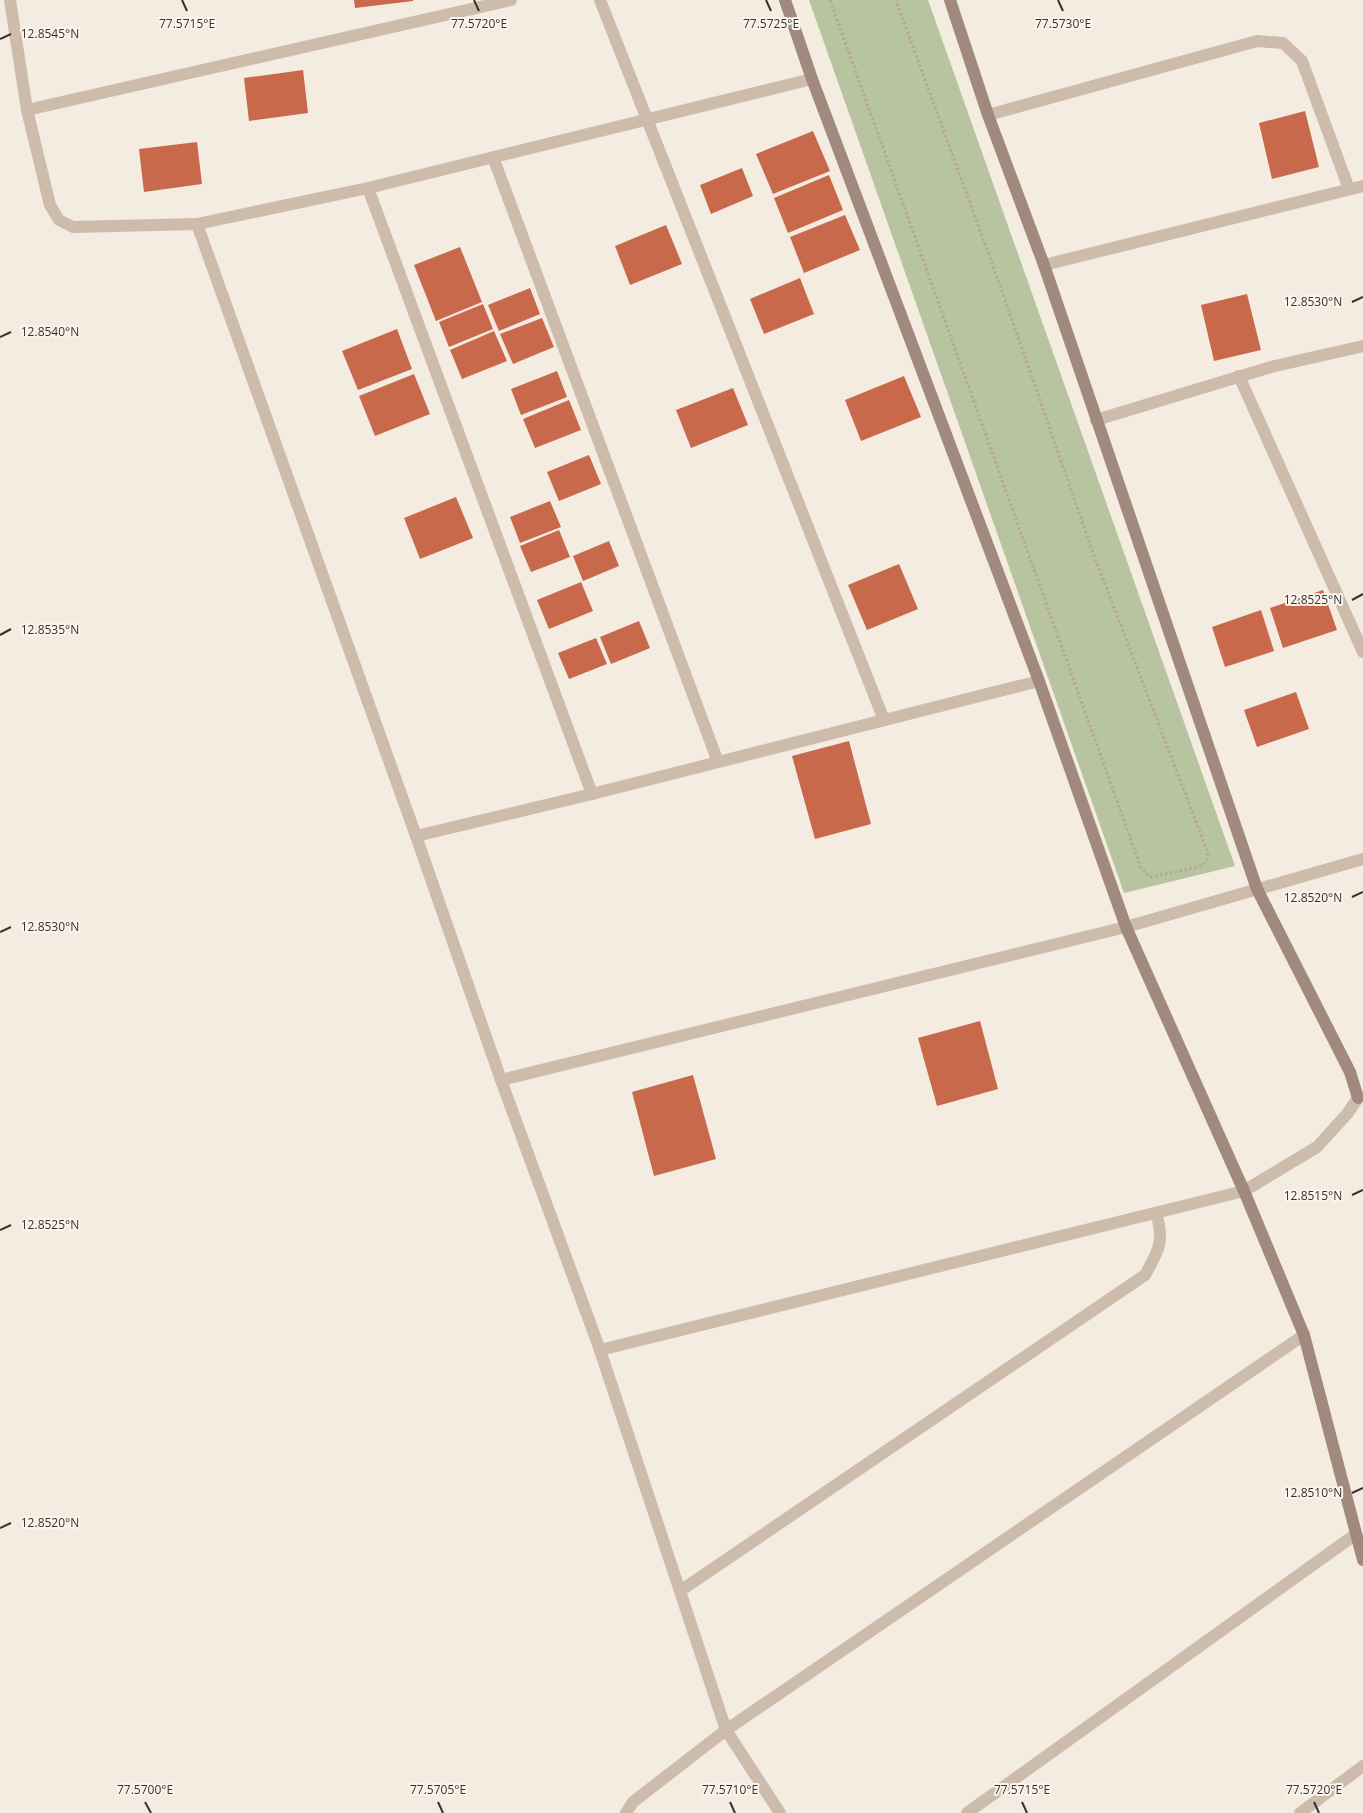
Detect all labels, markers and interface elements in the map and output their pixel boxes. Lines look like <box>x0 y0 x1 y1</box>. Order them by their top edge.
text: 77.5715°E <box>159 15 215 32</box>
text: 77.5720°E <box>451 15 507 32</box>
text: 77.5725°E <box>743 15 799 32</box>
text: 77.5730°E <box>1035 15 1091 32</box>
text: 12.8545°N <box>21 25 79 42</box>
text: 12.8530°N <box>1284 293 1342 310</box>
text: 12.8540°N <box>21 323 79 340</box>
text: 12.8525°N <box>1284 591 1342 608</box>
text: 12.8535°N <box>21 621 79 638</box>
text: 12.8520°N <box>1284 889 1342 906</box>
text: 12.8530°N <box>21 918 79 935</box>
text: 12.8515°N <box>1284 1187 1342 1204</box>
text: 12.8525°N <box>21 1216 79 1233</box>
text: 12.8510°N <box>1284 1484 1342 1501</box>
text: 12.8520°N <box>21 1514 79 1531</box>
text: 77.5700°E <box>117 1781 173 1798</box>
text: 77.5705°E <box>410 1781 466 1798</box>
text: 77.5710°E <box>702 1781 758 1798</box>
text: 77.5715°E <box>994 1781 1050 1798</box>
text: 77.5720°E <box>1286 1781 1342 1798</box>

